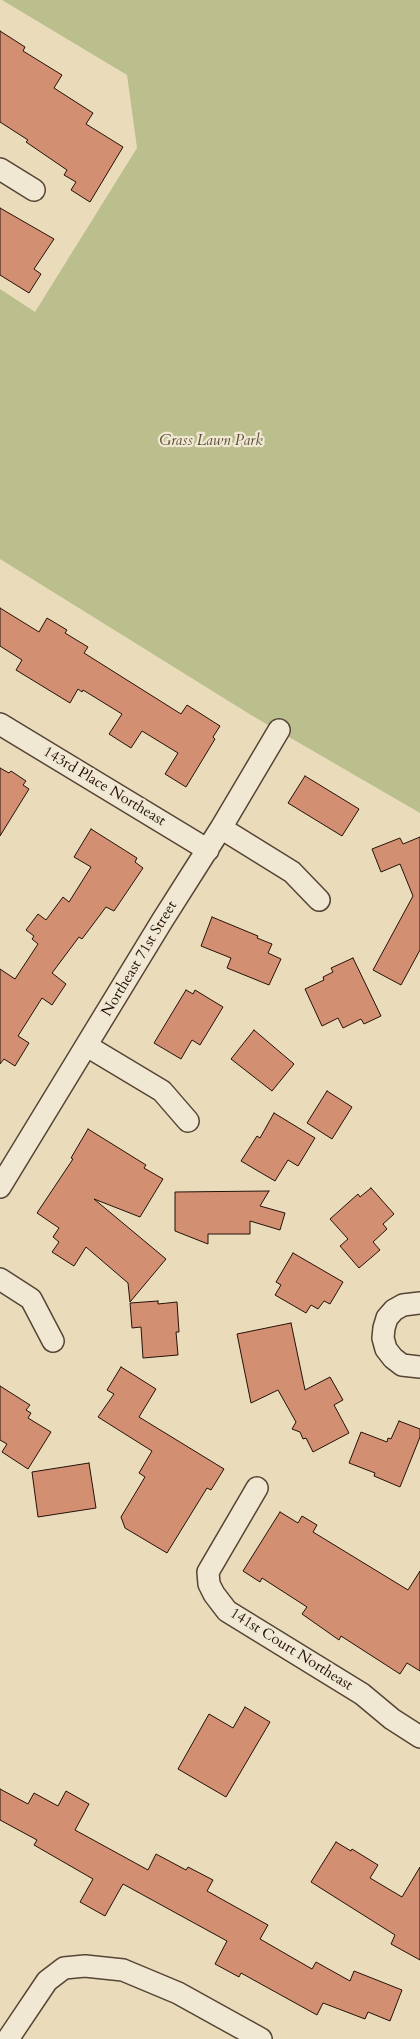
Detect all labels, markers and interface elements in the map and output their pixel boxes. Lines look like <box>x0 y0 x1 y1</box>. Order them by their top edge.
park label: Grass Lawn Park <box>159 433 263 451</box>
street label: 143rd Place Northeast <box>39 743 169 831</box>
street label: Northeast 71st Street <box>98 898 182 1020</box>
street label: 141st Court Northeast <box>226 1605 356 1695</box>

